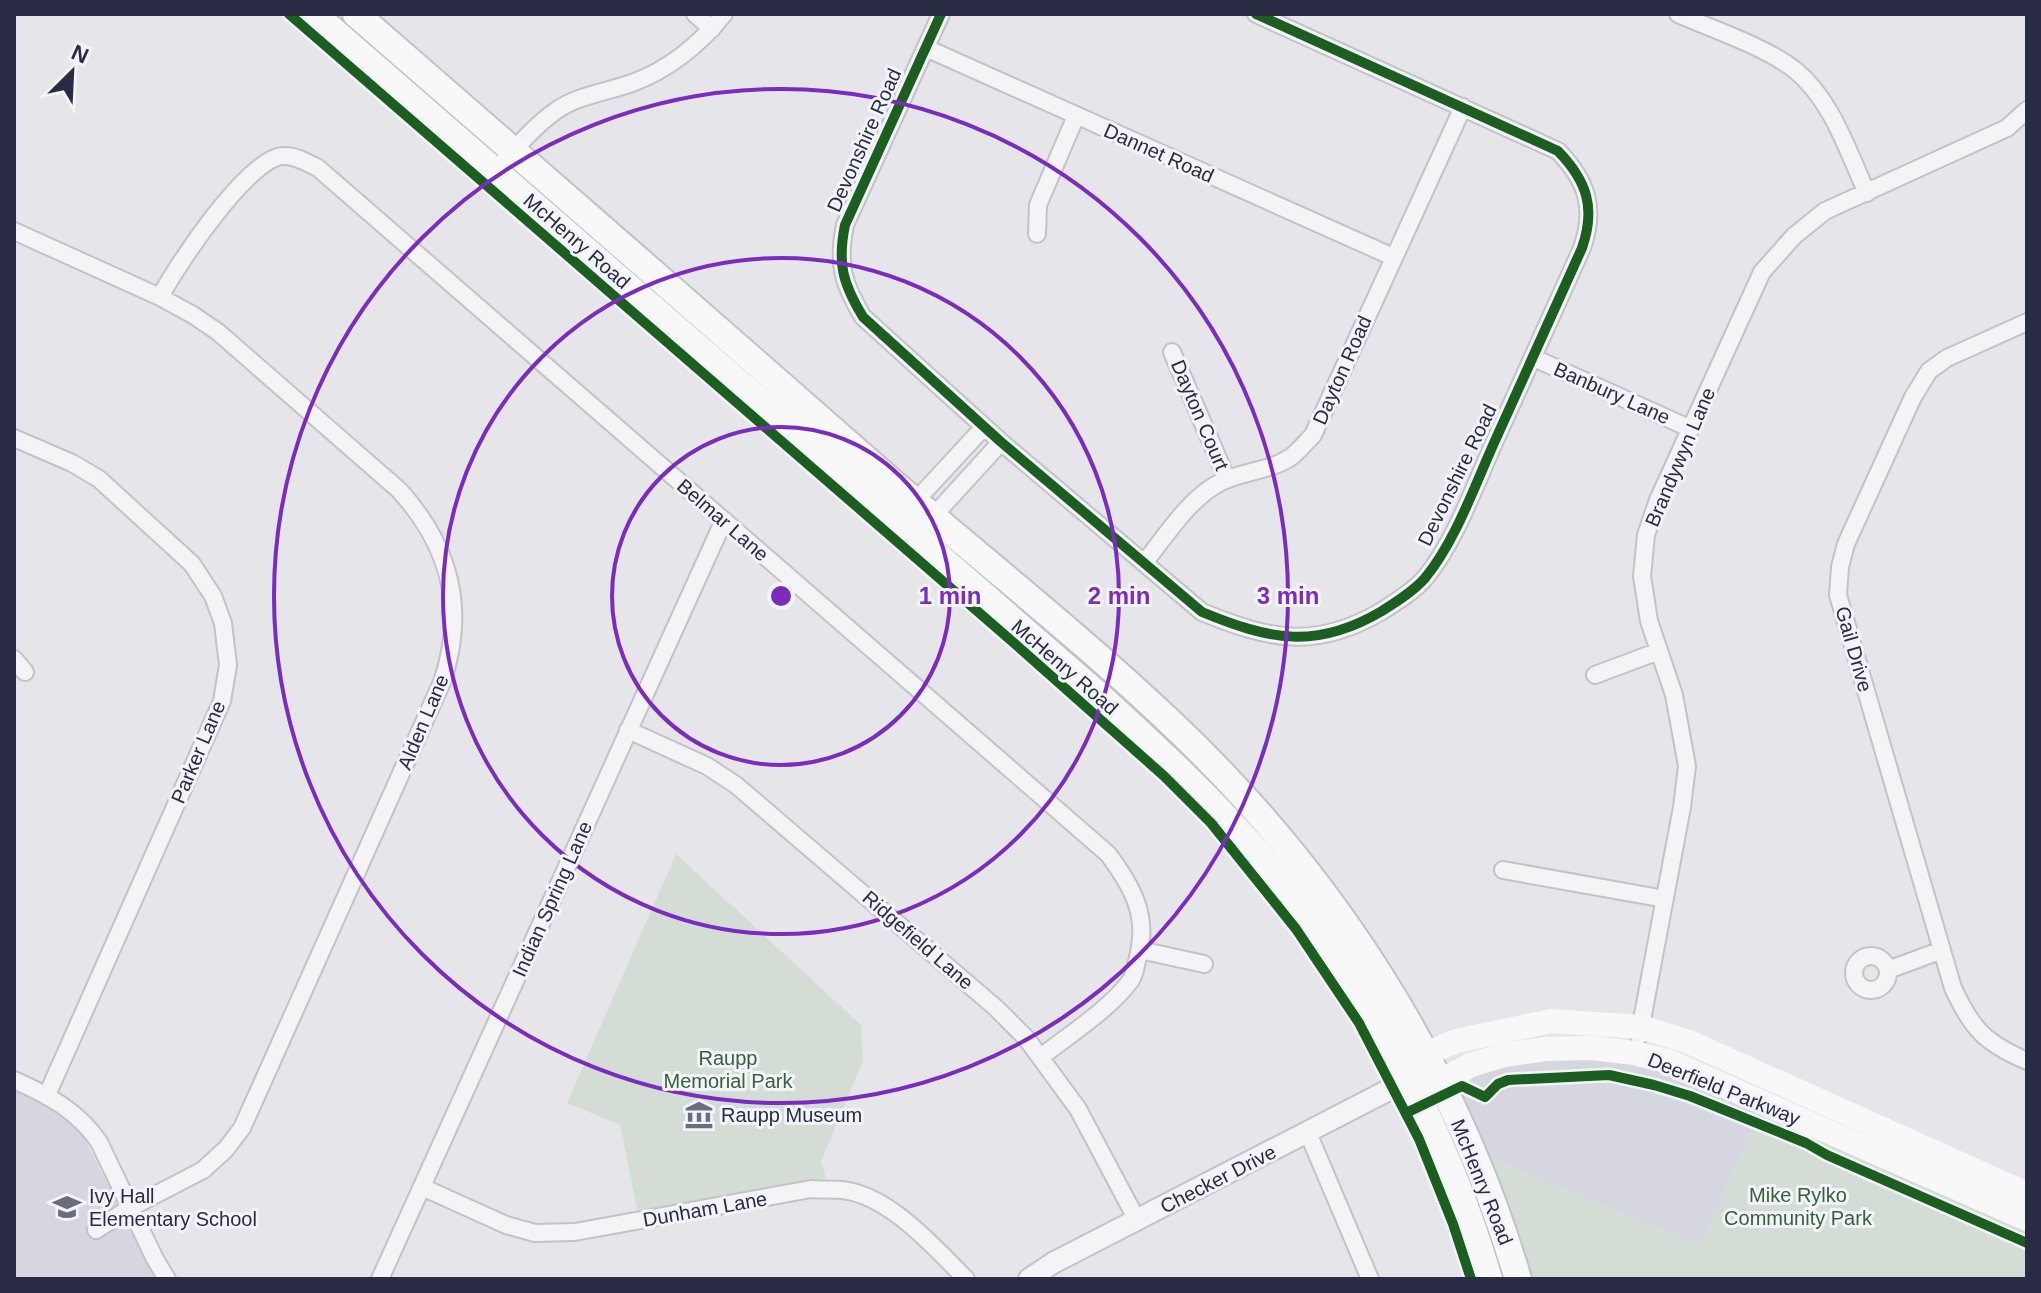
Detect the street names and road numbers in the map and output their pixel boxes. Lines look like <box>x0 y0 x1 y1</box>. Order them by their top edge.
street label: Devonshire Road <box>823 65 905 215</box>
street label: Dannet Road <box>1101 119 1217 187</box>
street label: McHenry Road <box>519 189 635 293</box>
street label: Dayton Road <box>1308 312 1376 428</box>
street label: Dayton Court <box>1167 356 1233 474</box>
street label: Banbury Lane <box>1551 358 1673 428</box>
street label: Brandywyn Lane <box>1641 384 1719 530</box>
street label: Devonshire Road <box>1413 401 1501 549</box>
street label: Belmar Lane <box>673 474 773 566</box>
street label: Gail Drive <box>1831 604 1877 694</box>
street label: McHenry Road <box>1007 615 1123 719</box>
street label: Alden Lane <box>393 671 453 773</box>
street label: Parker Lane <box>167 698 229 806</box>
street label: Indian Spring Lane <box>508 818 596 980</box>
street label: Ridgefield Lane <box>858 886 978 994</box>
street label: Deerfield Parkway <box>1645 1048 1803 1130</box>
street label: McHenry Road <box>1447 1116 1517 1248</box>
street label: Checker Drive <box>1157 1140 1279 1218</box>
street label: Dunham Lane <box>641 1187 769 1231</box>

